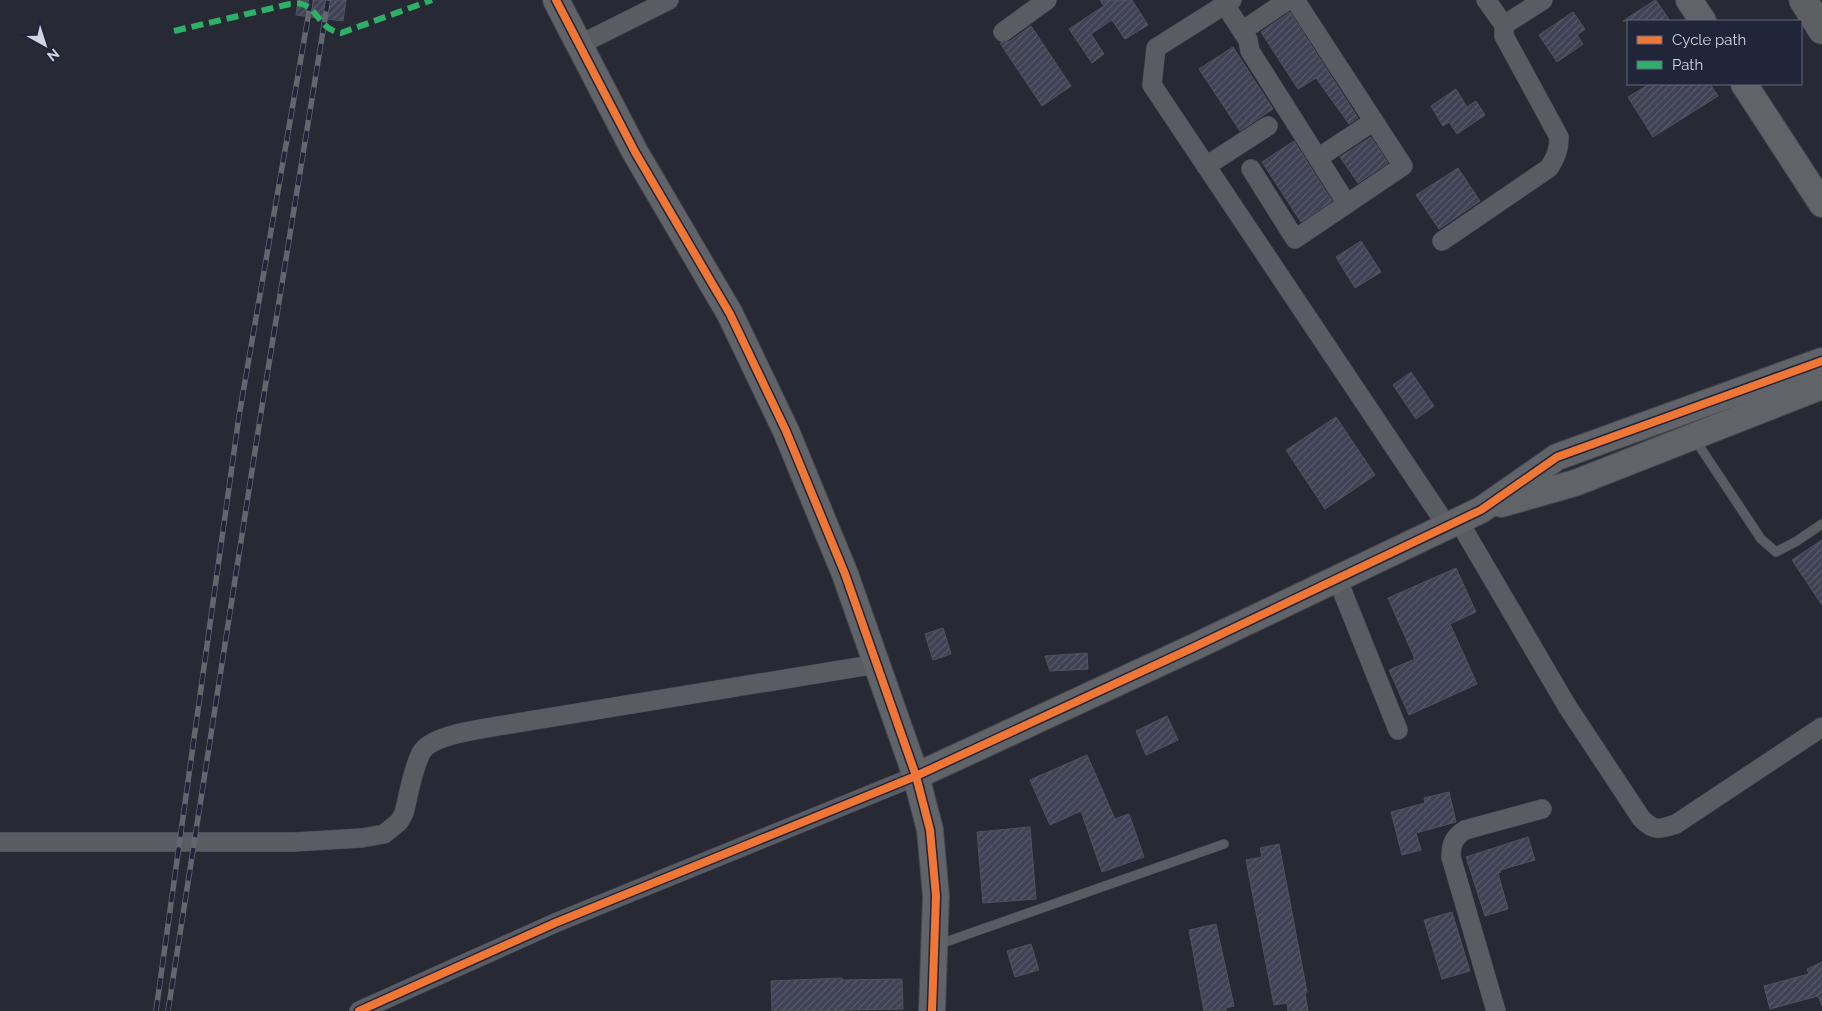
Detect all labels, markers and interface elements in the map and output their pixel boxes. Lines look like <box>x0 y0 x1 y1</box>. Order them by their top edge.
north arrow <box>20 20 70 70</box>
legend <box>1627 20 1802 85</box>
text: Cycle path <box>1672 31 1746 49</box>
text: N <box>44 46 62 65</box>
text: Path <box>1672 56 1703 74</box>

